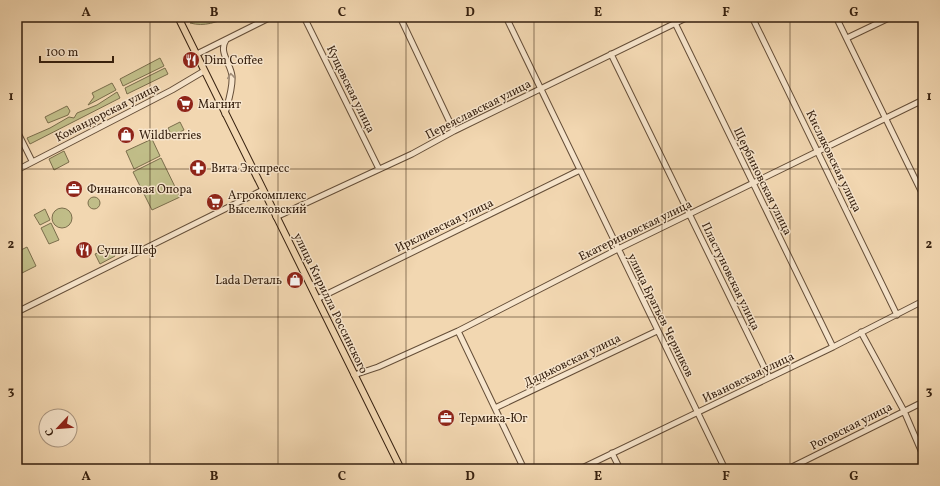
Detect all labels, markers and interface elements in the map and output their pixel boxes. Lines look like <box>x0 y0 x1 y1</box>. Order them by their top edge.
text: A <box>81 4 91 22</box>
text: B <box>210 4 219 22</box>
text: C <box>338 4 346 22</box>
text: D <box>465 4 475 22</box>
text: E <box>594 4 602 22</box>
text: F <box>722 4 730 22</box>
text: G <box>849 4 859 22</box>
scale bar <box>40 38 113 64</box>
street label: Кущевская улица <box>322 43 378 136</box>
text: 100 m <box>46 45 79 61</box>
restaurant icon: Dim Coffee <box>181 50 201 70</box>
place label: Dim Coffee <box>204 53 263 69</box>
one-way arrow <box>227 73 236 79</box>
street label: Переяславская улица <box>423 76 534 144</box>
street label: Командорская улица <box>53 80 162 146</box>
text: 1 <box>8 88 14 106</box>
text: 1 <box>926 88 932 106</box>
supermarket icon: Магнит <box>175 94 195 114</box>
place label: Магнит <box>198 97 241 113</box>
street label: Кисляковская улица <box>801 108 865 215</box>
shop icon: Wildberries <box>116 125 136 145</box>
street label: Щербиновская улица <box>729 125 795 238</box>
place label: Wildberries <box>139 128 201 144</box>
pharmacy icon: Вита Экспресс <box>188 158 208 178</box>
place label: Вита Экспресс <box>211 161 289 177</box>
office icon: Финансовая Опора <box>64 179 84 199</box>
place label: Финансовая Опора <box>87 182 192 198</box>
place label: Агрокомплекс Выселковский <box>228 188 307 218</box>
supermarket icon: Агрокомплекс Выселковский <box>205 192 225 212</box>
street label: Ирклиевская улица <box>393 195 496 257</box>
street label: Екатериновская улица <box>576 196 695 265</box>
street label: Пластуновская улица <box>697 220 763 333</box>
street label: улица Кирилла Россинского <box>289 230 371 377</box>
text: 2 <box>8 236 15 254</box>
text: 2 <box>926 236 933 254</box>
restaurant icon: Суши Шеф <box>74 240 94 260</box>
place label: Суши Шеф <box>97 243 157 259</box>
street label: улица Братьев Черников <box>623 251 697 380</box>
shop icon: Lada Dеталь <box>285 270 305 290</box>
place label: Lada Dеталь <box>215 273 282 289</box>
street label: Дядьковская улица <box>521 331 623 391</box>
street label: Ивановская улица <box>700 349 797 407</box>
text: 3 <box>8 383 15 401</box>
text: 3 <box>926 383 933 401</box>
street label: Роговская улица <box>808 399 895 454</box>
north arrow <box>38 408 78 448</box>
office icon: Термика-Юг <box>436 408 456 428</box>
place label: Термика-Юг <box>459 411 528 427</box>
text: С <box>42 425 59 438</box>
text: A <box>81 468 91 486</box>
text: B <box>210 468 219 486</box>
text: C <box>338 468 346 486</box>
text: D <box>465 468 475 486</box>
text: E <box>594 468 602 486</box>
text: F <box>722 468 730 486</box>
text: G <box>849 468 859 486</box>

